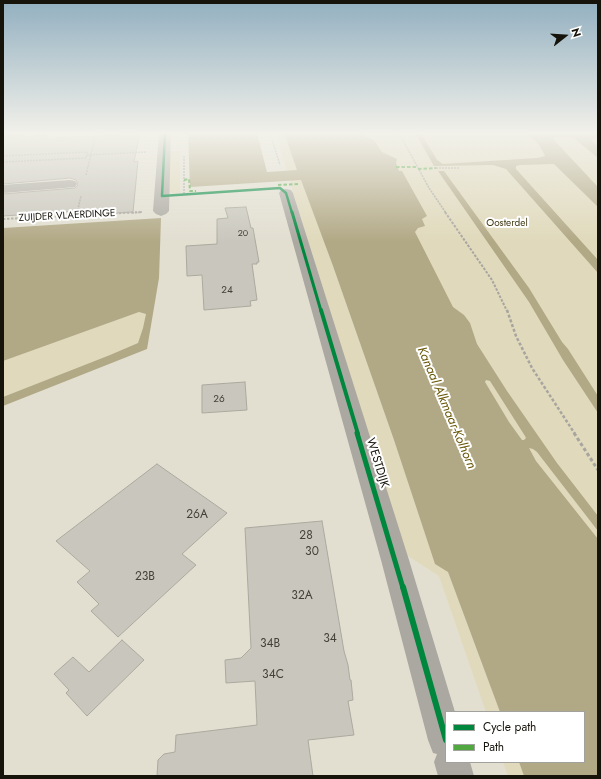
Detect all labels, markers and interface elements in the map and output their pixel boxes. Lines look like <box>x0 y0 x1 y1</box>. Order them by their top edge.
north arrow <box>545 16 585 56</box>
text: N <box>568 26 585 39</box>
street label: ZUIJDER VLAERDINGE <box>18 207 116 225</box>
park label: Oosterdel <box>486 218 528 230</box>
house number: 20 <box>238 229 248 239</box>
house number: 24 <box>221 285 233 297</box>
water label: Kanaal Alkmaar-Kolhorn <box>413 345 479 471</box>
house number: 26 <box>213 394 225 406</box>
street label: WESTDIJK <box>363 436 391 490</box>
house number: 26A <box>186 508 208 522</box>
house number: 28 <box>299 529 313 543</box>
house number: 30 <box>305 545 319 559</box>
house number: 23B <box>135 570 155 584</box>
house number: 32A <box>291 589 313 603</box>
house number: 34 <box>323 632 337 646</box>
house number: 34B <box>260 637 280 651</box>
house number: 34C <box>262 668 284 682</box>
legend <box>445 711 585 763</box>
text: Cycle path <box>483 718 536 736</box>
text: Path <box>483 738 504 756</box>

